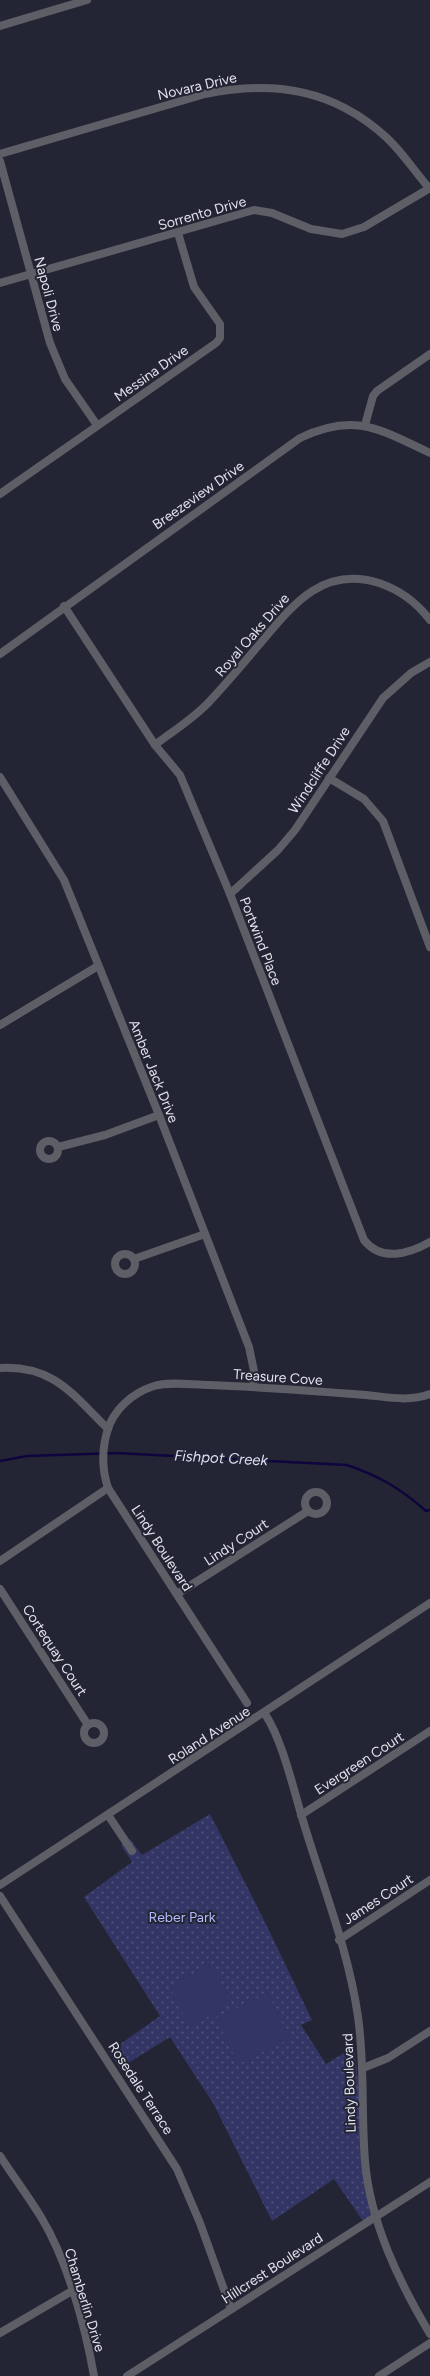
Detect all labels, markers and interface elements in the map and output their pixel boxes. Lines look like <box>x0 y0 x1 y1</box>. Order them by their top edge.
street label: Novara Drive <box>156 69 239 104</box>
street label: Sorrento Drive <box>156 193 248 234</box>
street label: Napoli Drive <box>30 255 67 334</box>
street label: Messina Drive <box>111 341 192 405</box>
street label: Breezeview Drive <box>149 457 248 533</box>
street label: Royal Oaks Drive <box>212 590 293 680</box>
street label: Windcliffe Drive <box>285 723 354 817</box>
street label: Portwind Place <box>236 895 285 988</box>
street label: Amber Jack Drive <box>125 1017 182 1126</box>
street label: Treasure Cove <box>233 1366 324 1389</box>
water label: Fishpot Creek <box>174 1447 269 1469</box>
street label: Lindy Boulevard <box>127 1502 196 1595</box>
street label: Lindy Court <box>201 1515 272 1570</box>
street label: Cortequay Court <box>19 1601 90 1699</box>
street label: Roland Avenue <box>165 1703 254 1768</box>
street label: Evergreen Court <box>311 1728 407 1799</box>
street label: James Court <box>340 1871 416 1928</box>
park label: Reber Park <box>148 1909 216 1926</box>
street label: Lindy Boulevard <box>339 2033 360 2133</box>
street label: Rosedale Terrace <box>104 2039 177 2138</box>
street label: Hillcrest Boulevard <box>218 2229 326 2308</box>
street label: Chamberlin Drive <box>61 2246 108 2354</box>

